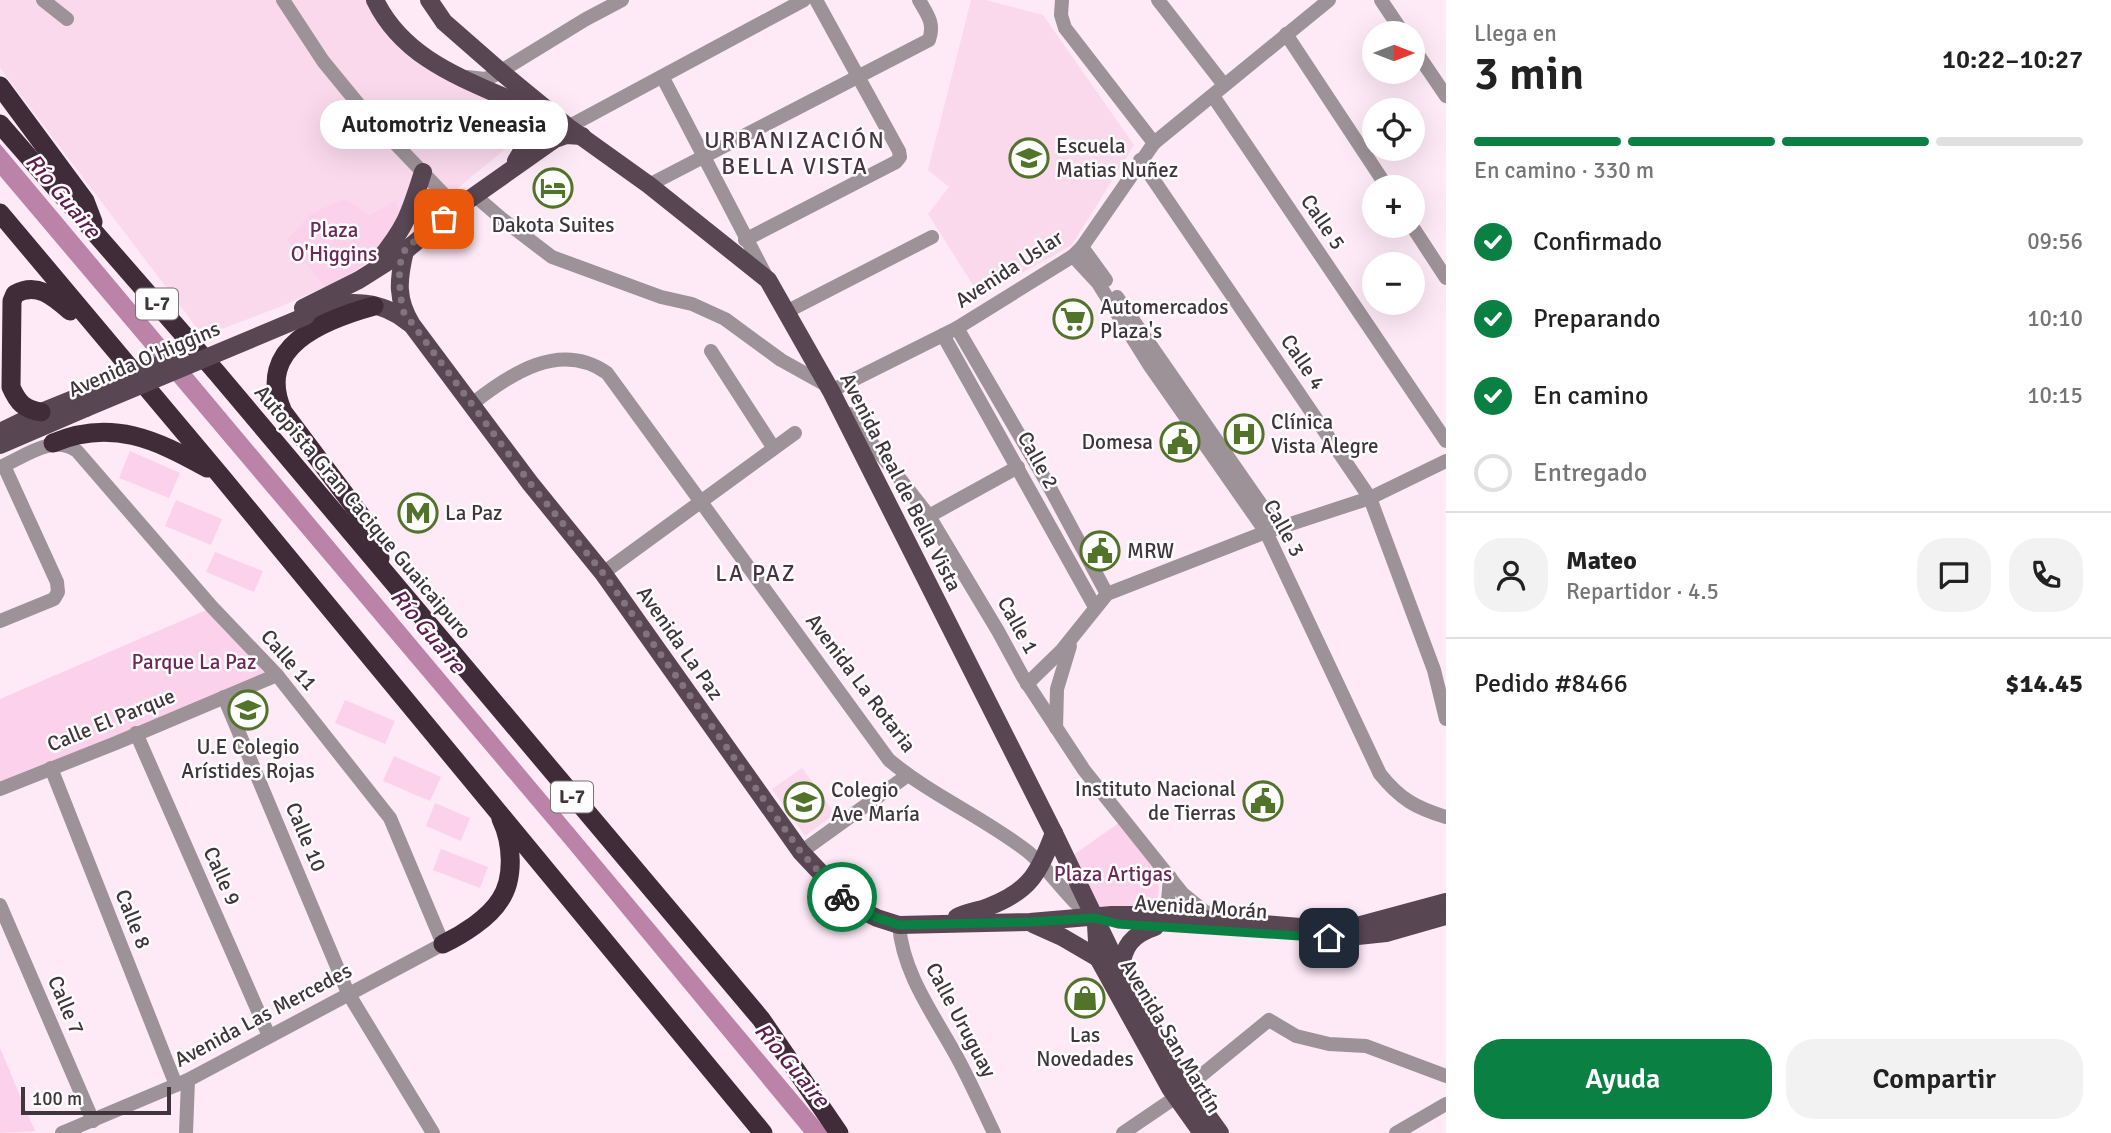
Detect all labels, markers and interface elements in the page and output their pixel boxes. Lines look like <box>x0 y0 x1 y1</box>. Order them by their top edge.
text: Llega en <box>1474 19 1557 48</box>
north arrow <box>1362 21 1424 84</box>
map controls <box>1362 21 1425 315</box>
text: 10:22–10:27 <box>1942 44 2083 76</box>
text: 3 min <box>1474 46 1584 102</box>
button: locate <box>1362 98 1425 161</box>
callout: Automotriz Veneasia <box>320 100 568 149</box>
text: Automotriz Veneasia <box>342 110 546 139</box>
district label: URBANIZACIÓN BELLA VISTA <box>704 126 886 181</box>
place label: Escuela Matias Nuñez <box>1056 133 1178 183</box>
school or university icon: Escuela Matias Nuñez <box>1008 137 1050 179</box>
water label: Río Guaire <box>19 148 108 245</box>
text: En camino · 330 m <box>1474 156 1654 185</box>
hotel icon: Dakota Suites <box>532 167 574 209</box>
button: + <box>1362 175 1425 238</box>
pin <box>414 189 474 249</box>
street label: Calle 5 <box>1295 189 1351 255</box>
icon: bag <box>425 200 463 238</box>
place label: Dakota Suites <box>491 212 615 238</box>
park label: Plaza O'Higgins <box>291 217 377 267</box>
icon: check <box>1474 223 1512 261</box>
street label: Avenida Uslar <box>950 224 1068 313</box>
text: Confirmado <box>1533 226 1662 258</box>
text: 09:56 <box>2027 227 2083 256</box>
button: − <box>1362 252 1425 315</box>
road number: L-7 <box>136 288 178 320</box>
place label: Automercados Plaza's <box>1100 294 1228 344</box>
supermarket icon: Automercados Plaza's <box>1052 298 1094 340</box>
icon: check <box>1474 300 1512 338</box>
text: Preparando <box>1533 303 1660 335</box>
text: 10:10 <box>2027 304 2083 333</box>
street label: Avenida O'Higgins <box>64 315 224 403</box>
street label: Calle 4 <box>1275 329 1331 395</box>
street label: Avenida Real de Bella Vista <box>834 368 968 596</box>
icon: check <box>1474 377 1512 415</box>
street label: Autopista Gran Cacique Guaicaipuro <box>249 380 477 644</box>
text: En camino <box>1533 380 1649 412</box>
text: 10:15 <box>2027 381 2083 410</box>
place label: Clínica Vista Alegre <box>1271 409 1379 459</box>
hospital icon: Clínica Vista Alegre <box>1223 413 1265 455</box>
public building icon: Domesa <box>1159 421 1201 463</box>
street label: Calle 2 <box>1012 427 1064 493</box>
place label: Domesa <box>1081 429 1153 455</box>
text: Entregado <box>1533 457 1647 489</box>
metro station icon: La Paz <box>397 492 439 534</box>
street label: Calle 3 <box>1258 495 1310 561</box>
place label: La Paz <box>445 500 503 526</box>
public building icon: MRW <box>1079 530 1121 572</box>
place label: MRW <box>1127 538 1174 564</box>
button: person <box>1474 538 1548 612</box>
button: chat <box>1917 538 1991 612</box>
button: phone <box>2009 538 2083 612</box>
text: Mateo <box>1566 545 1637 577</box>
district label: LA PAZ <box>715 559 797 588</box>
text: Repartidor · 4.5 <box>1566 577 1719 606</box>
street label: Avenida La Paz <box>631 581 729 705</box>
water label: Río Guaire <box>384 583 473 680</box>
street label: Calle 1 <box>992 592 1044 658</box>
street label: Avenida La Rotaria <box>800 608 922 758</box>
street label: Calle 11 <box>255 624 323 696</box>
park label: Parque La Paz <box>132 649 256 675</box>
text: Pedido #8466 <box>1474 668 1628 700</box>
text: $14.45 <box>2005 668 2083 700</box>
street label: Calle El Parque <box>43 683 179 757</box>
school or university icon: U.E Colegio Arístides Rojas <box>227 689 269 731</box>
place label: U.E Colegio Arístides Rojas <box>181 734 315 784</box>
place label: Instituto Nacional de Tierras <box>1075 776 1236 826</box>
place label: Colegio Ave María <box>831 777 920 827</box>
public building icon: Instituto Nacional de Tierras <box>1242 780 1284 822</box>
school or university icon: Colegio Ave María <box>783 781 825 823</box>
road number: L-7 <box>551 782 593 812</box>
street label: Calle 10 <box>280 798 332 876</box>
street label: Calle 9 <box>198 843 246 909</box>
park label: Plaza Artigas <box>1054 861 1172 887</box>
courier <box>807 862 877 932</box>
icon: bike <box>823 878 861 916</box>
street label: Calle 8 <box>109 886 157 952</box>
street label: Avenida Morán <box>1134 889 1268 925</box>
pin <box>1299 908 1359 968</box>
icon: home <box>1310 919 1348 957</box>
street label: Avenida San Martín <box>1115 954 1227 1118</box>
street label: Avenida Las Mercedes <box>170 957 356 1073</box>
street label: Calle Uruguay <box>920 958 1002 1082</box>
street label: Calle 7 <box>42 972 90 1038</box>
shop icon: Las Novedades <box>1064 977 1106 1019</box>
water label: Río Guaire <box>748 1017 837 1114</box>
place label: Las Novedades <box>1036 1022 1134 1072</box>
button: Ayuda <box>1474 1039 1772 1119</box>
button: Compartir <box>1786 1039 2083 1119</box>
scale bar <box>21 1084 172 1116</box>
text: 100 m <box>32 1087 82 1111</box>

